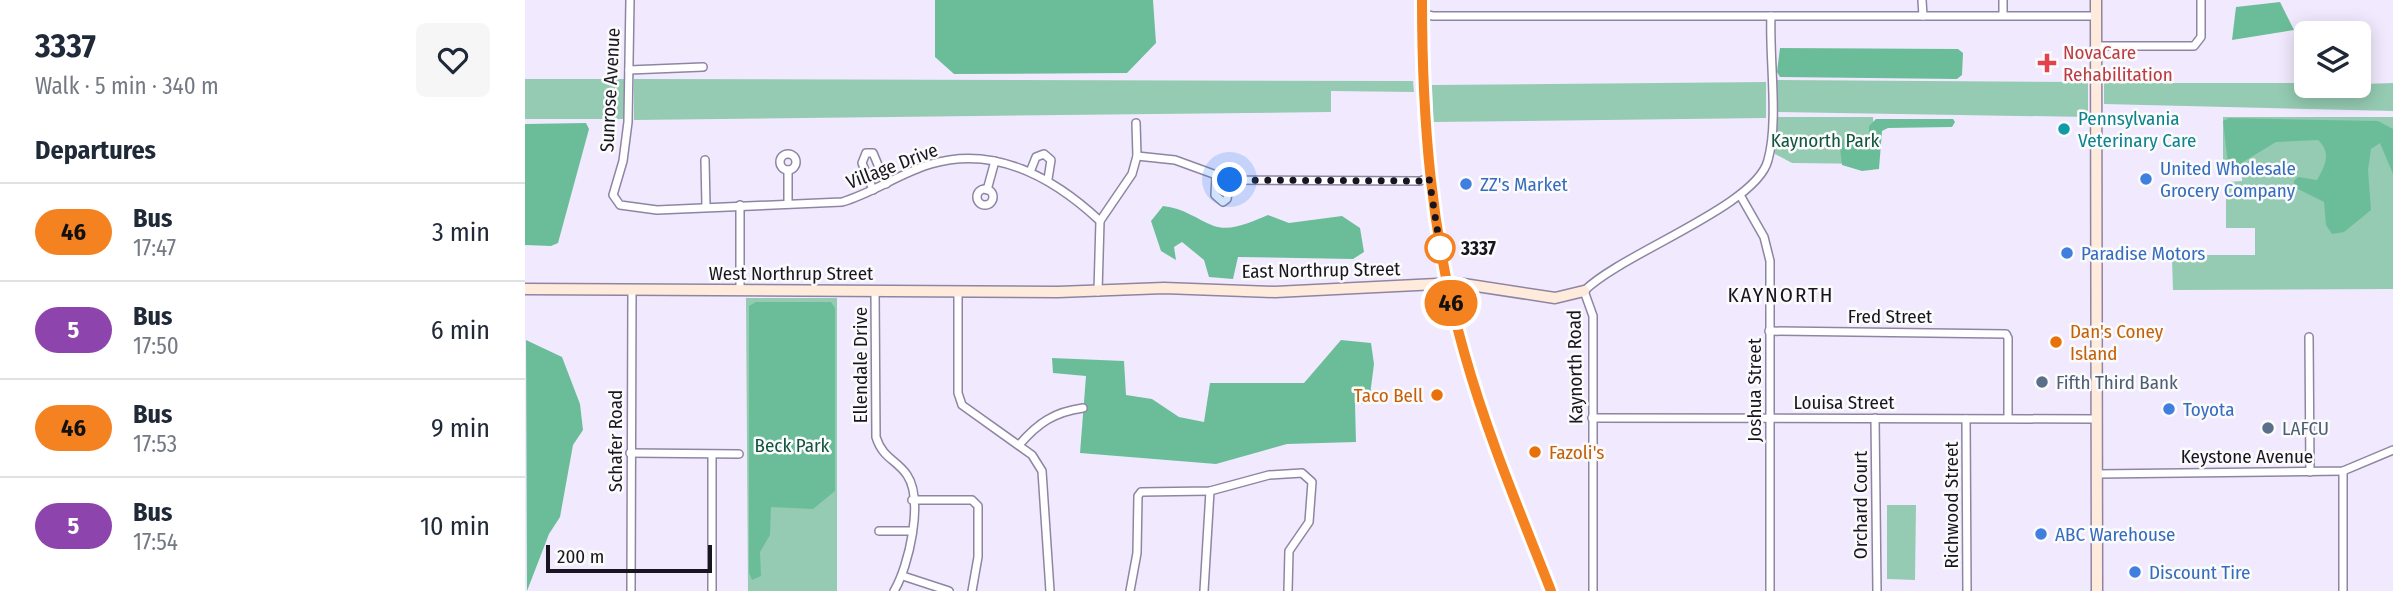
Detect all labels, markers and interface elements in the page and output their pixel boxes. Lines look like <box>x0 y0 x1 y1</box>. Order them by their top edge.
map controls <box>2294 21 2371 98</box>
button: layers <box>2294 21 2371 98</box>
button: heart <box>416 23 490 97</box>
text: 3337 <box>35 26 96 66</box>
street label: Sunrose Avenue <box>595 27 625 153</box>
place label: NovaCare Rehabilitation <box>2063 41 2173 86</box>
marker: NovaCare Rehabilitation <box>2037 53 2057 73</box>
text: Walk · 5 min · 340 m <box>35 72 219 100</box>
place label: Pennsylvania Veterinary Care <box>2078 107 2196 152</box>
marker: Pennsylvania Veterinary Care <box>2056 121 2072 137</box>
park label: Kaynorth Park <box>1771 129 1879 152</box>
text: Departures <box>35 135 156 166</box>
street label: Village Drive <box>843 138 941 194</box>
place label: United Wholesale Grocery Company <box>2160 157 2296 202</box>
your location <box>1212 162 1247 197</box>
marker: United Wholesale Grocery Company <box>2138 171 2154 187</box>
place label: ZZ's Market <box>1480 173 1569 196</box>
marker: ZZ's Market <box>1458 176 1474 192</box>
text: Bus <box>133 203 172 234</box>
text: 3 min <box>432 217 490 248</box>
text: 46 <box>61 218 86 246</box>
marker: 3337 <box>1425 233 1455 263</box>
text: 17:47 <box>133 234 176 262</box>
place label: 3337 <box>1460 237 1496 260</box>
place label: Paradise Motors <box>2081 242 2205 265</box>
marker: Paradise Motors <box>2059 245 2075 261</box>
street label: East Northrup Street <box>1241 257 1401 283</box>
street label: West Northrup Street <box>709 262 874 285</box>
line badge: 46 <box>1419 280 1483 326</box>
district label: KAYNORTH <box>1728 282 1835 308</box>
text: 46 <box>1439 289 1463 317</box>
text: Bus <box>133 301 172 332</box>
street label: Fred Street <box>1848 305 1933 328</box>
street label: Ellendale Drive <box>849 307 872 423</box>
street label: Kaynorth Road <box>1563 310 1587 424</box>
text: 6 min <box>431 315 490 346</box>
text: 5 <box>68 316 79 344</box>
place label: Dan's Coney Island <box>2070 320 2164 365</box>
text: 17:50 <box>133 332 179 360</box>
marker: Dan's Coney Island <box>2048 334 2064 350</box>
street label: Joshua Street <box>1743 337 1766 442</box>
place label: Fifth Third Bank <box>2056 371 2178 394</box>
marker: Fifth Third Bank <box>2034 374 2050 390</box>
place label: Taco Bell <box>1354 384 1423 407</box>
marker: Taco Bell <box>1429 387 1445 403</box>
street label: Schafer Road <box>604 390 627 492</box>
street label: Louisa Street <box>1793 391 1895 414</box>
place label: Toyota <box>2183 398 2234 421</box>
text: Bus <box>133 399 172 430</box>
marker: Toyota <box>2161 401 2177 417</box>
text: 9 min <box>431 413 490 444</box>
text: 46 <box>61 414 86 442</box>
place label: LAFCU <box>2282 417 2329 440</box>
marker: LAFCU <box>2260 420 2276 436</box>
text: 17:53 <box>133 430 177 458</box>
park label: Beck Park <box>755 434 830 457</box>
place label: Fazoli's <box>1549 441 1604 464</box>
street label: Richwood Street <box>1940 441 1963 569</box>
marker: Fazoli's <box>1527 444 1543 460</box>
street label: Keystone Avenue <box>2181 445 2313 468</box>
street label: Orchard Court <box>1849 450 1872 559</box>
text: Bus <box>133 497 172 528</box>
text: 10 min <box>420 511 490 542</box>
text: 5 <box>68 512 79 540</box>
place label: ABC Warehouse <box>2055 523 2175 546</box>
marker: ABC Warehouse <box>2033 526 2049 542</box>
text: 17:54 <box>133 528 178 556</box>
scale bar <box>546 542 712 574</box>
text: 200 m <box>557 545 604 568</box>
place label: Discount Tire <box>2149 561 2250 584</box>
marker: Discount Tire <box>2127 564 2143 580</box>

